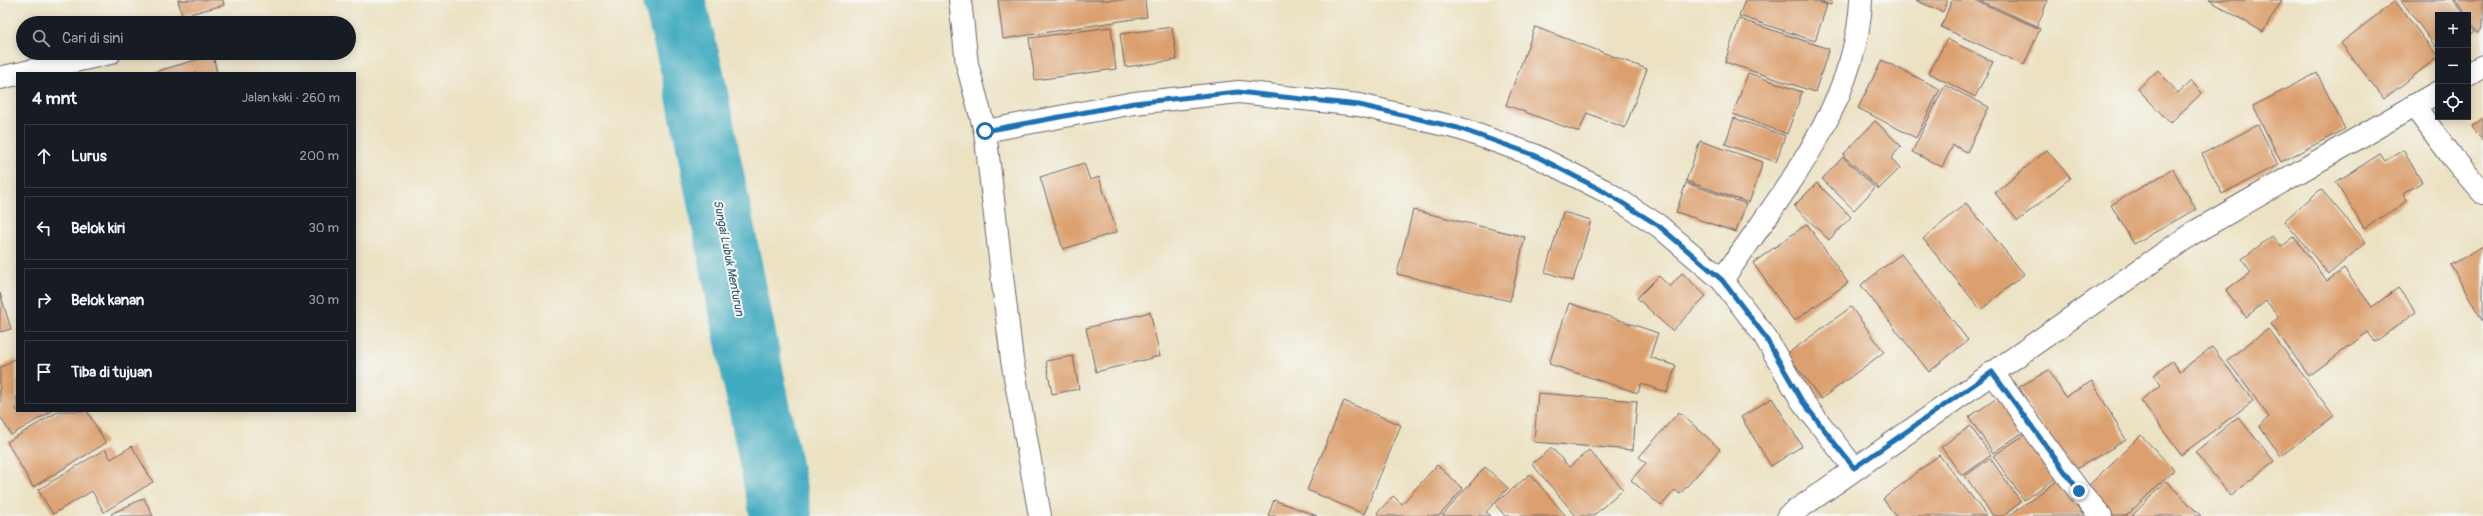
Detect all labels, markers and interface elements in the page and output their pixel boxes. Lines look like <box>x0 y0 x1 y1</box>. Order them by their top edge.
map controls <box>2435 12 2471 120</box>
button: + <box>2435 12 2471 48</box>
search box <box>16 16 356 60</box>
icon: search <box>30 27 52 49</box>
text: Cari di sini <box>62 29 123 48</box>
button: − <box>2435 48 2471 84</box>
button: locate <box>2435 84 2471 120</box>
text: 4 mnt <box>32 88 77 109</box>
text: Jalan kaki · 260 m <box>242 90 340 106</box>
route start <box>976 122 994 140</box>
icon: ahead <box>33 145 55 167</box>
text: Lurus <box>71 147 107 166</box>
text: 200 m <box>300 148 339 164</box>
water label: Sungai Lubuk Menturun <box>710 199 747 318</box>
icon: left <box>33 217 55 239</box>
text: Belok kiri <box>71 219 125 238</box>
text: 30 m <box>309 220 339 236</box>
icon: right <box>33 289 55 311</box>
text: Belok kanan <box>71 291 144 310</box>
text: 30 m <box>309 292 339 308</box>
icon: arrive <box>33 361 55 383</box>
text: Tiba di tujuan <box>71 363 152 382</box>
route end <box>2070 482 2088 500</box>

